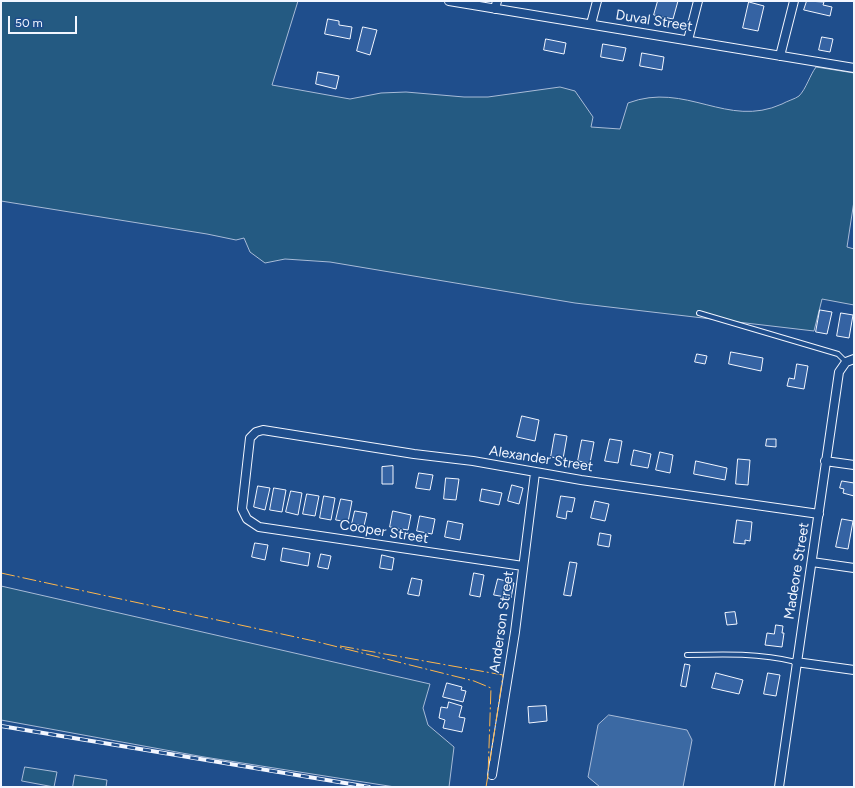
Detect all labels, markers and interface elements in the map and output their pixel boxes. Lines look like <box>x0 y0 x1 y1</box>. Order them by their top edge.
street label: Duval Street <box>614 7 694 35</box>
scale bar <box>10 8 79 34</box>
text: 50 m <box>15 16 43 30</box>
street label: Alexander Street <box>488 442 594 476</box>
street label: Cooper Street <box>338 517 430 547</box>
street label: Madeore Street <box>781 521 813 621</box>
street label: Anderson Street <box>487 570 517 674</box>

